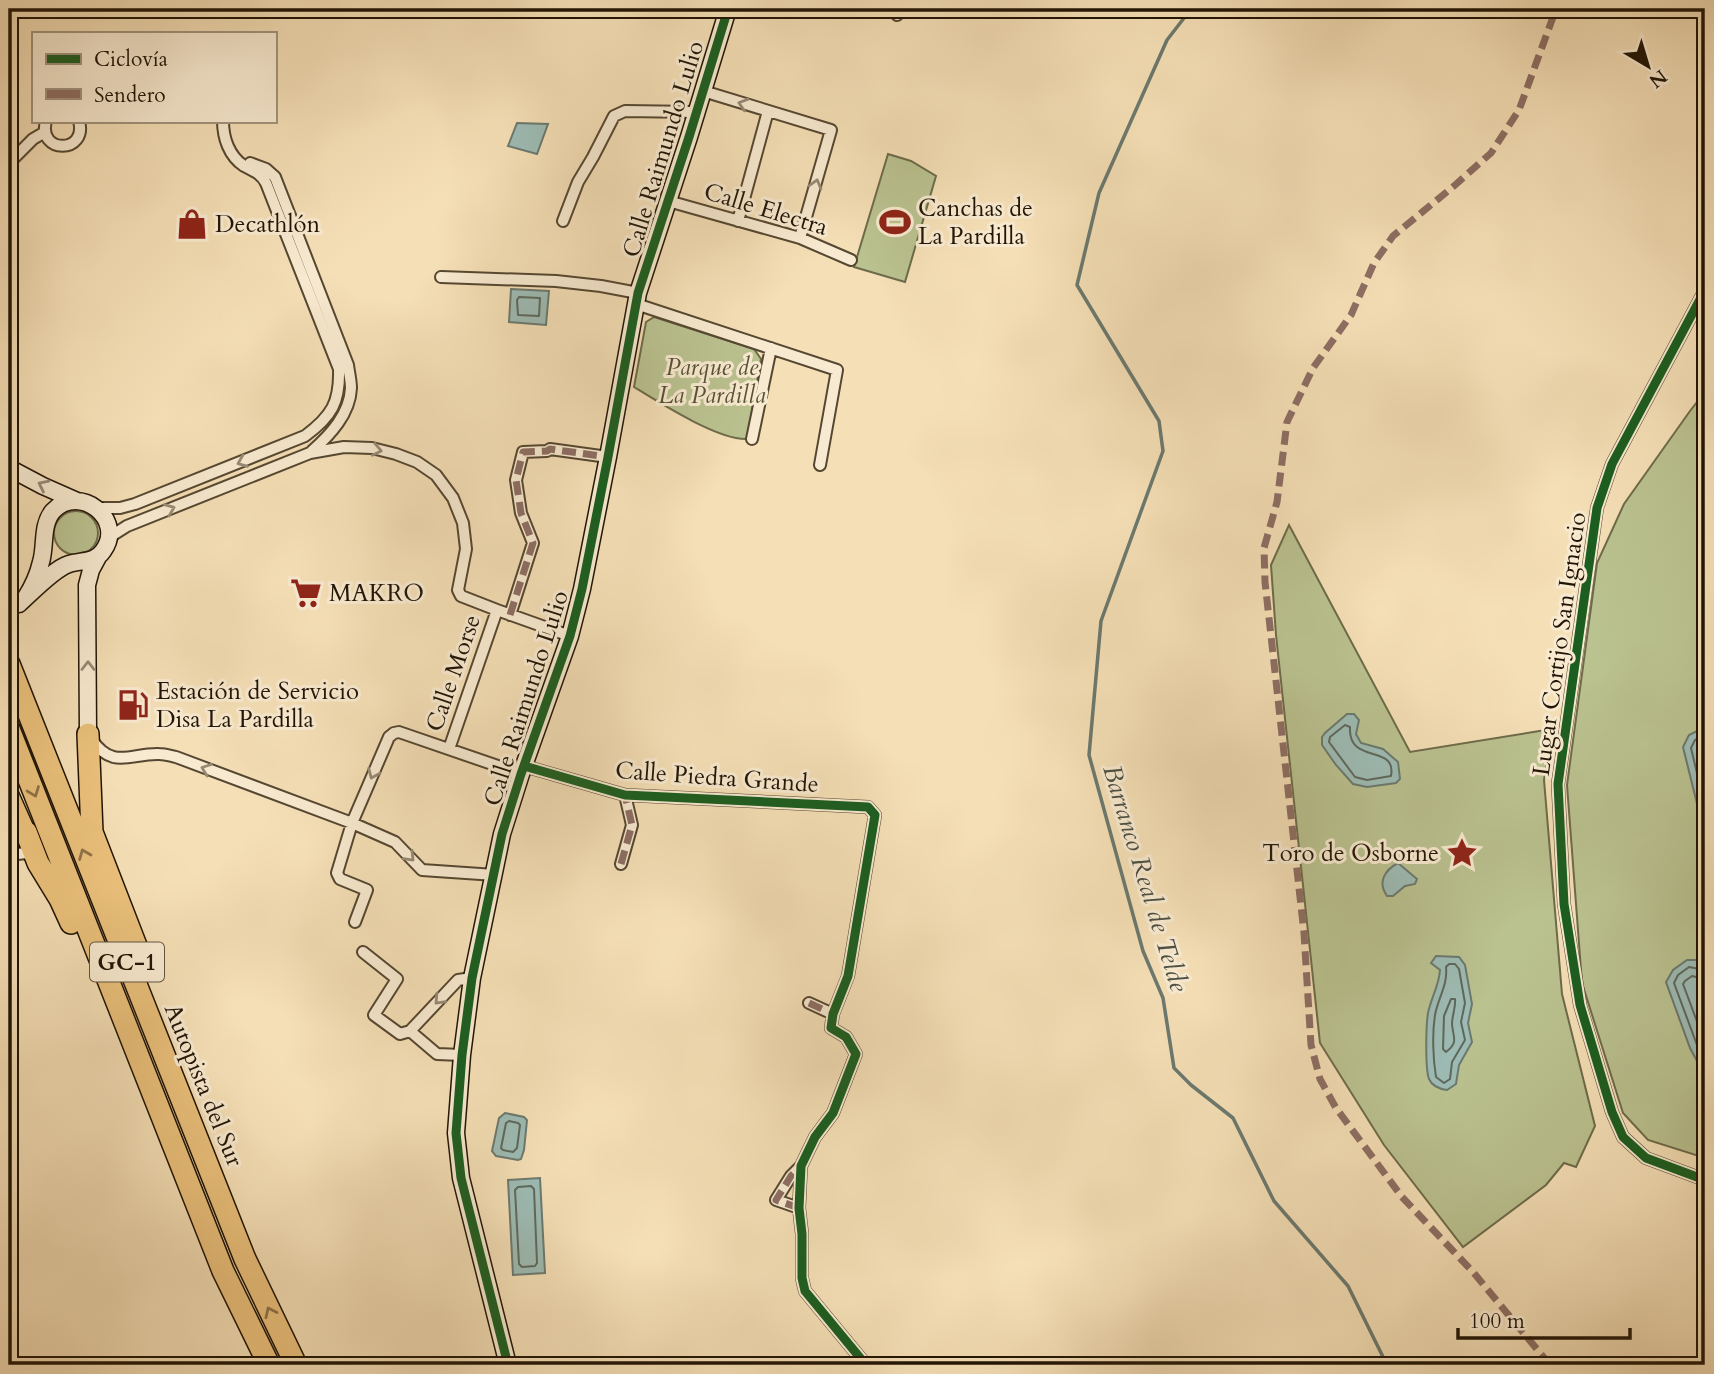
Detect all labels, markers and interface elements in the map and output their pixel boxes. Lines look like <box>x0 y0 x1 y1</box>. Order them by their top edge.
legend <box>32 32 276 122</box>
north arrow <box>1612 32 1682 102</box>
street label: Calle Raimundo Lulio <box>615 37 712 261</box>
text: Ciclovía <box>94 45 168 74</box>
text: N <box>1643 63 1672 94</box>
text: Sendero <box>94 81 166 110</box>
one-way arrow <box>738 97 750 112</box>
street label: Calle Electra <box>700 175 832 244</box>
one-way arrow <box>807 178 822 190</box>
place label: Canchas de La Pardilla <box>918 192 1033 253</box>
sports icon: Canchas de La Pardilla <box>878 205 912 239</box>
shop icon: Decathlón <box>175 207 209 241</box>
place label: Decathlón <box>215 208 321 241</box>
park label: Parque de La Pardilla <box>658 351 766 412</box>
one-way arrow <box>371 441 383 456</box>
one-way arrow <box>236 453 248 467</box>
one-way arrow <box>38 480 50 494</box>
one-way arrow <box>163 503 175 517</box>
street label: Lugar Cortijo San Ignacio <box>1525 510 1594 778</box>
supermarket icon: MAKRO <box>289 576 323 610</box>
place label: MAKRO <box>329 577 424 610</box>
street label: Calle Raimundo Lulio <box>476 586 577 810</box>
street label: Calle Morse <box>418 610 489 736</box>
one-way arrow <box>80 660 96 670</box>
place label: Estación de Servicio Disa La Pardilla <box>156 675 359 736</box>
fuel station icon: Estación de Servicio Disa La Pardilla <box>116 688 150 722</box>
street label: Calle Piedra Grande <box>614 754 820 801</box>
water label: Barranco Real de Telde <box>1094 760 1197 997</box>
one-way arrow <box>201 763 213 777</box>
one-way arrow <box>367 768 381 780</box>
one-way arrow <box>25 786 39 798</box>
place icon: Toro de Osborne <box>1445 836 1479 870</box>
place label: Toro de Osborne <box>1262 837 1439 870</box>
one-way arrow <box>78 849 92 861</box>
one-way arrow <box>401 849 414 862</box>
road number: GC-1 <box>90 942 164 981</box>
one-way arrow <box>434 992 447 1005</box>
street label: Autopista del Sur <box>156 999 251 1172</box>
scale bar <box>1458 1297 1630 1341</box>
one-way arrow <box>264 1307 278 1320</box>
text: 100 m <box>1469 1307 1525 1336</box>

